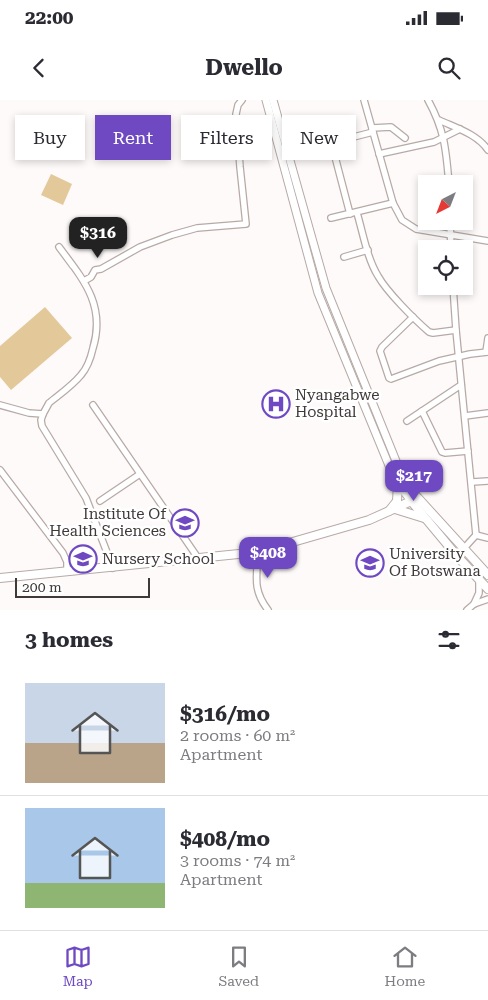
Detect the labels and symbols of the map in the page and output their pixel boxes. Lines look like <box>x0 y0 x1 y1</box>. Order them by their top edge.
north arrow <box>418 175 472 230</box>
pin: $316 <box>68 216 128 259</box>
place label: Nyangabwe Hospital <box>295 386 379 421</box>
hospital icon: Nyangabwe Hospital <box>261 389 291 419</box>
pin: $217 <box>384 460 444 502</box>
place label: Institute Of Health Sciences <box>49 505 167 540</box>
school or university icon: Institute Of Health Sciences <box>170 508 200 538</box>
pin: $408 <box>238 536 298 579</box>
school or university icon: Nursery School <box>68 544 98 574</box>
place label: University Of Botswana <box>389 545 481 580</box>
school or university icon: University Of Botswana <box>355 548 385 578</box>
place label: Nursery School <box>102 550 215 568</box>
scale bar <box>15 575 150 598</box>

